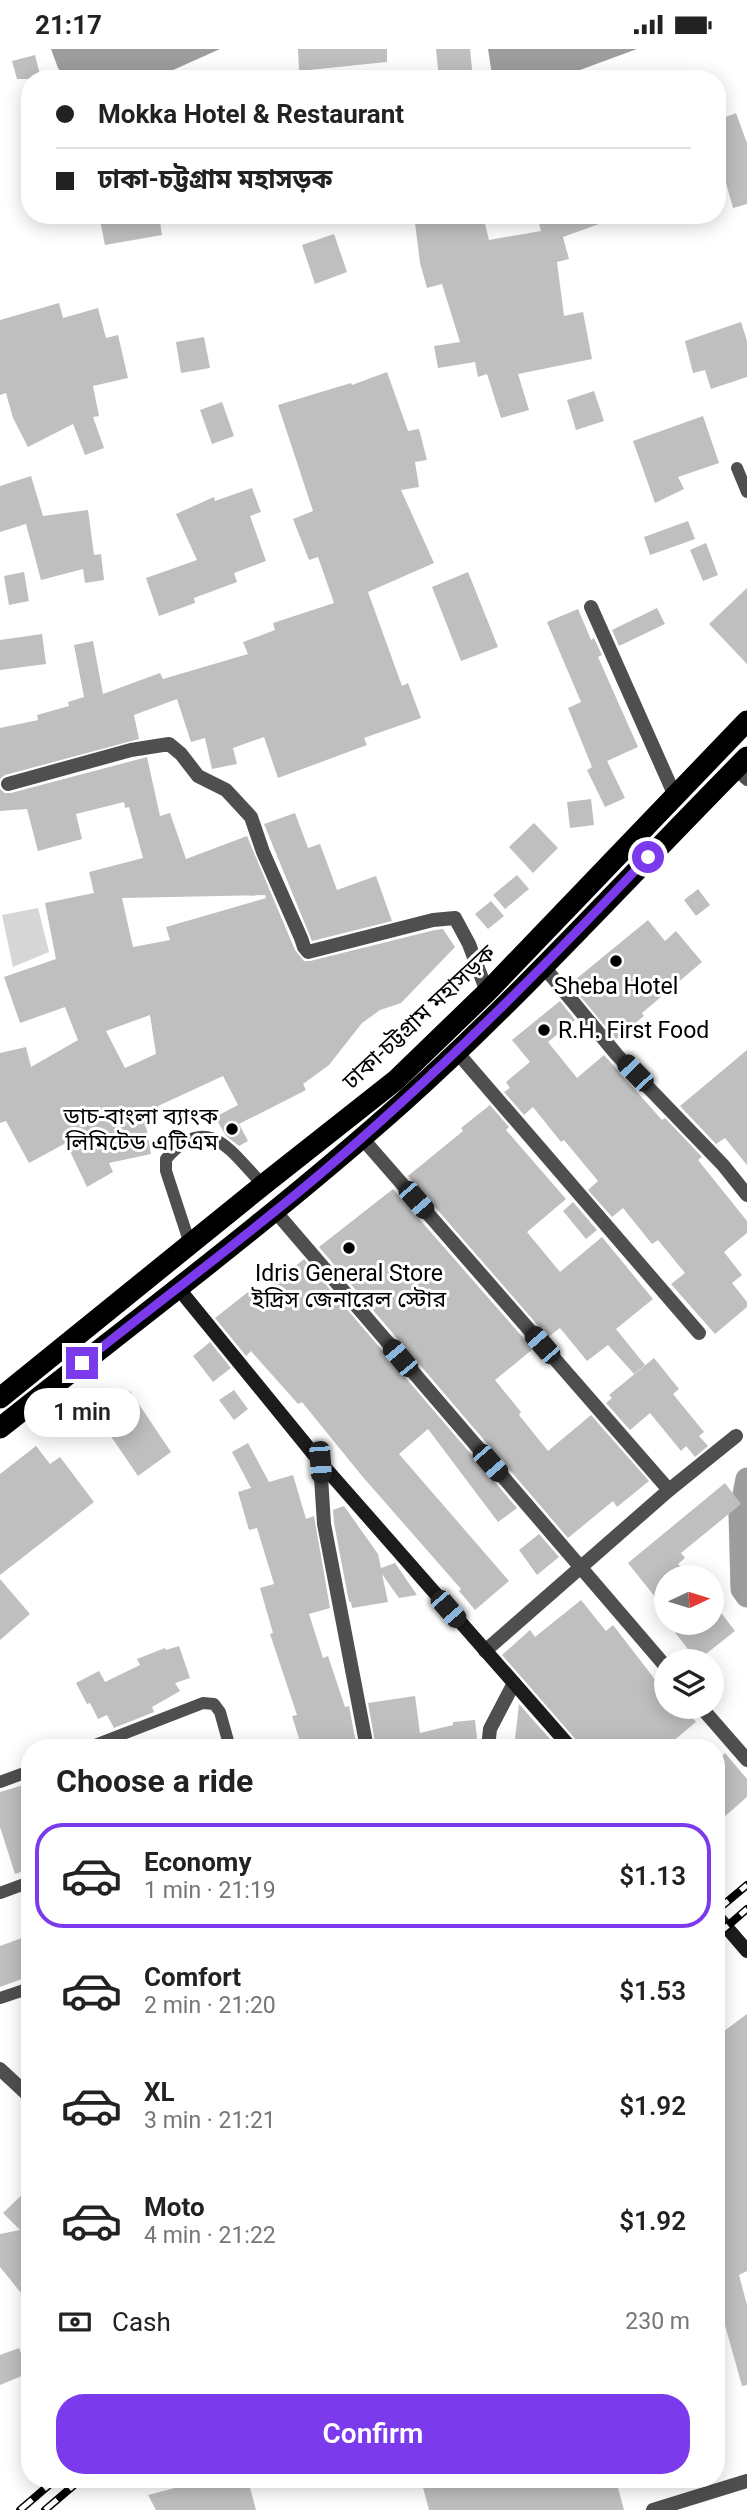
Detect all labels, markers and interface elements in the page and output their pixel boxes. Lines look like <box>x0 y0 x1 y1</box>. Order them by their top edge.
text: 21:17 <box>35 10 102 40</box>
text: Mokka Hotel & Restaurant <box>98 99 404 129</box>
text: ঢাকা-চট্টগ্রাম মহাসড়ক <box>98 164 332 194</box>
route start <box>632 841 664 873</box>
street label: ঢাকা-চট্টগ্রাম মহাসড়ক <box>337 939 502 1096</box>
marker: Sheba Hotel <box>608 953 624 969</box>
place label: Sheba Hotel <box>554 973 678 1000</box>
place label: R.H. First Food <box>558 1017 709 1044</box>
marker: R.H. First Food <box>536 1022 552 1038</box>
car <box>613 1051 658 1095</box>
place label: ডাচ-বাংলা ব্যাংক লিমিটেড এটিএম <box>63 1103 219 1156</box>
marker: ডাচ-বাংলা ব্যাংক লিমিটেড এটিএম <box>224 1121 240 1137</box>
car <box>395 1177 438 1223</box>
marker: Idris General Store ইদ্রিস জেনারেল স্টোর <box>341 1240 357 1256</box>
place label: Idris General Store ইদ্রিস জেনারেল স্টোর <box>251 1260 446 1313</box>
car <box>521 1322 564 1368</box>
car <box>379 1335 422 1381</box>
route end <box>66 1347 98 1379</box>
callout: 1 min <box>24 1387 140 1437</box>
text: 1 min <box>53 1399 111 1426</box>
car <box>309 1440 332 1484</box>
car <box>469 1440 512 1486</box>
north arrow <box>654 1565 724 1635</box>
map controls <box>654 1565 724 1719</box>
car <box>427 1586 470 1632</box>
button: layers <box>654 1649 724 1719</box>
text: Choose a ride <box>56 1762 253 1800</box>
icon: car <box>60 1844 123 1907</box>
text: Economy <box>144 1847 251 1877</box>
text: $1.13 <box>619 1861 686 1891</box>
text: 1 min · 21:19 <box>144 1877 276 1904</box>
icon: car <box>60 1959 123 2022</box>
text: Comfort <box>144 1962 241 1992</box>
text: $1.53 <box>619 1976 686 2006</box>
text: 2 min · 21:20 <box>144 1992 276 2019</box>
icon: car <box>60 2074 123 2137</box>
text: XL <box>144 2077 175 2107</box>
text: $1.92 <box>619 2091 686 2121</box>
text: 3 min · 21:21 <box>144 2107 276 2134</box>
icon: car <box>60 2189 123 2252</box>
text: Moto <box>144 2192 205 2222</box>
text: $1.92 <box>619 2206 686 2236</box>
text: 4 min · 21:22 <box>144 2222 276 2249</box>
icon: cash <box>56 2303 94 2341</box>
text: Cash <box>112 2307 171 2337</box>
text: 230 m <box>625 2308 690 2335</box>
button: Confirm <box>56 2394 690 2474</box>

